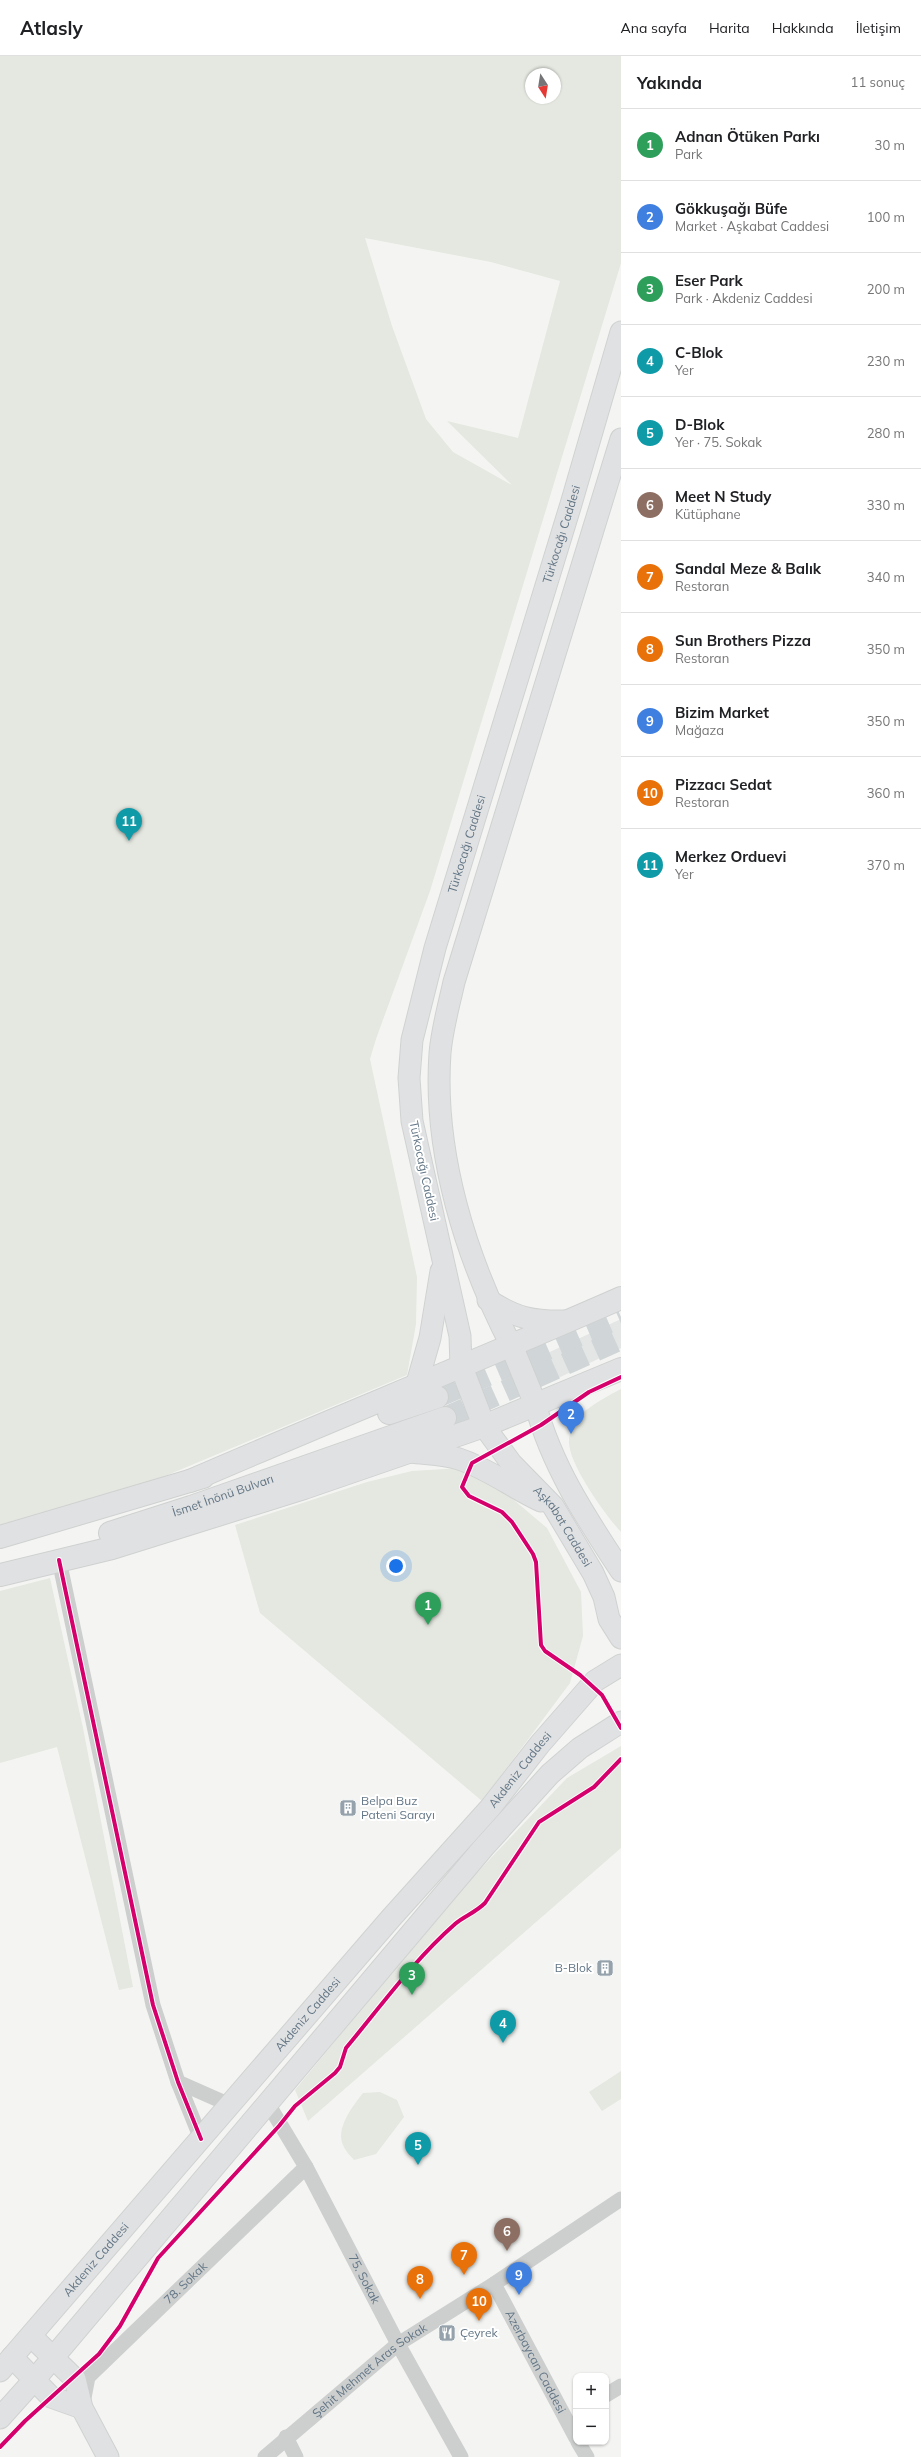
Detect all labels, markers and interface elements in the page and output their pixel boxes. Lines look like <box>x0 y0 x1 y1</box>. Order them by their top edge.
text: Atlasly <box>20 16 83 40</box>
text: Ana sayfa <box>620 19 687 37</box>
text: Harita <box>709 19 750 37</box>
text: Hakkında <box>772 19 834 37</box>
text: İletişim <box>856 19 901 37</box>
north arrow <box>525 68 561 104</box>
text: Yakında <box>637 72 702 93</box>
text: 11 sonuç <box>851 74 905 90</box>
text: Adnan Ötüken Parkı <box>675 127 820 146</box>
text: 1 <box>646 137 654 153</box>
text: 30 m <box>875 137 905 153</box>
text: Park <box>675 146 702 162</box>
text: Gökkuşağı Büfe <box>675 199 788 218</box>
text: 2 <box>646 209 654 225</box>
text: 100 m <box>867 209 905 225</box>
text: Market · Aşkabat Caddesi <box>675 218 829 234</box>
text: Eser Park <box>675 271 743 290</box>
text: 3 <box>646 281 654 297</box>
text: 200 m <box>867 281 905 297</box>
text: Park · Akdeniz Caddesi <box>675 290 813 306</box>
text: C-Blok <box>675 343 723 362</box>
text: 4 <box>646 353 654 369</box>
text: 230 m <box>867 353 905 369</box>
text: Yer <box>675 362 694 378</box>
text: D-Blok <box>675 415 724 434</box>
text: 5 <box>646 425 654 441</box>
text: 280 m <box>867 425 905 441</box>
text: Yer · 75. Sokak <box>675 434 762 450</box>
street label: Türkocağı Caddesi <box>539 483 583 585</box>
text: Meet N Study <box>675 487 771 506</box>
text: 6 <box>646 497 654 513</box>
text: 330 m <box>867 497 905 513</box>
text: Kütüphane <box>675 506 741 522</box>
text: Sandal Meze & Balık <box>675 559 821 578</box>
text: 7 <box>646 569 654 585</box>
text: 340 m <box>867 569 905 585</box>
text: Restoran <box>675 578 729 594</box>
text: Sun Brothers Pizza <box>675 631 811 650</box>
text: 8 <box>646 641 654 657</box>
text: 350 m <box>867 641 905 657</box>
text: Restoran <box>675 650 729 666</box>
text: Bizim Market <box>675 703 769 722</box>
text: 9 <box>646 713 654 729</box>
text: 350 m <box>867 713 905 729</box>
text: Mağaza <box>675 722 724 738</box>
text: Pizzacı Sedat <box>675 775 772 794</box>
text: 10 <box>642 785 658 801</box>
text: 360 m <box>867 785 905 801</box>
street label: Türkocağı Caddesi <box>444 793 488 895</box>
text: Restoran <box>675 794 729 810</box>
pin: 11 <box>116 808 142 841</box>
text: Merkez Orduevi <box>675 847 786 866</box>
text: 11 <box>642 857 658 873</box>
text: 370 m <box>867 857 905 873</box>
text: Yer <box>675 866 694 882</box>
street label: Türkocağı Caddesi <box>407 1120 442 1222</box>
pin: 2 <box>558 1401 584 1434</box>
street label: İsmet İnönü Bulvarı <box>170 1471 275 1520</box>
street label: Aşkabat Caddesi <box>530 1482 595 1569</box>
your location <box>386 1556 406 1576</box>
pin: 1 <box>415 1592 441 1625</box>
street label: Akdeniz Caddesi <box>485 1728 554 1811</box>
place label: Belpa Buz Pateni Sarayı <box>361 1793 435 1822</box>
building icon: Belpa Buz Pateni Sarayı <box>338 1798 358 1818</box>
building icon: B-Blok <box>595 1958 615 1978</box>
place label: B-Blok <box>555 1960 593 1975</box>
pin: 3 <box>399 1962 425 1995</box>
street label: Akdeniz Caddesi <box>271 1974 343 2054</box>
pin: 4 <box>490 2010 516 2043</box>
pin: 5 <box>405 2132 431 2165</box>
pin: 6 <box>494 2218 520 2251</box>
street label: Akdeniz Caddesi <box>60 2219 132 2299</box>
pin: 7 <box>451 2242 477 2275</box>
street label: 75. Sokak <box>346 2251 384 2307</box>
street label: 78. Sokak <box>161 2258 211 2307</box>
pin: 9 <box>506 2262 532 2295</box>
pin: 8 <box>407 2266 433 2299</box>
pin: 10 <box>466 2288 492 2321</box>
street label: Azerbaycan Caddesi <box>502 2307 569 2416</box>
street label: Şehit Mehmet Aras Sokak <box>309 2319 430 2421</box>
restaurant icon: Çeyrek <box>437 2323 457 2343</box>
place label: Çeyrek <box>460 2325 498 2340</box>
map controls <box>573 2373 609 2445</box>
button: + <box>573 2373 609 2409</box>
button: − <box>573 2409 609 2445</box>

